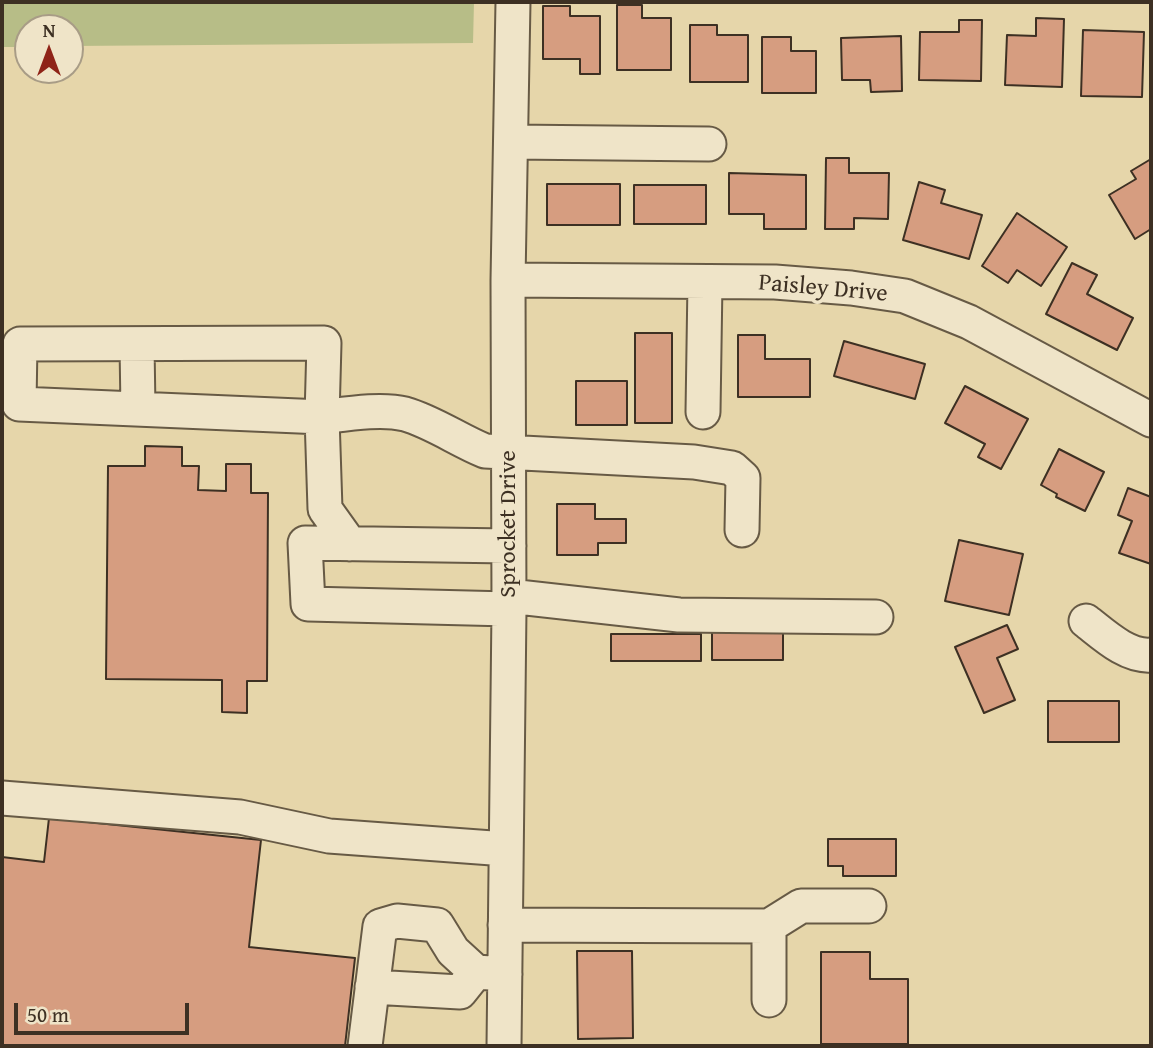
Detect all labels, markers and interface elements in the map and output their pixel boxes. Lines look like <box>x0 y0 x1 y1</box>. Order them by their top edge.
north arrow <box>14 14 84 84</box>
text: N <box>43 16 55 44</box>
street label: Paisley Drive <box>757 269 889 309</box>
street label: Sprocket Drive <box>495 450 523 598</box>
scale bar <box>18 988 192 1032</box>
text: 50 m <box>27 999 69 1030</box>

